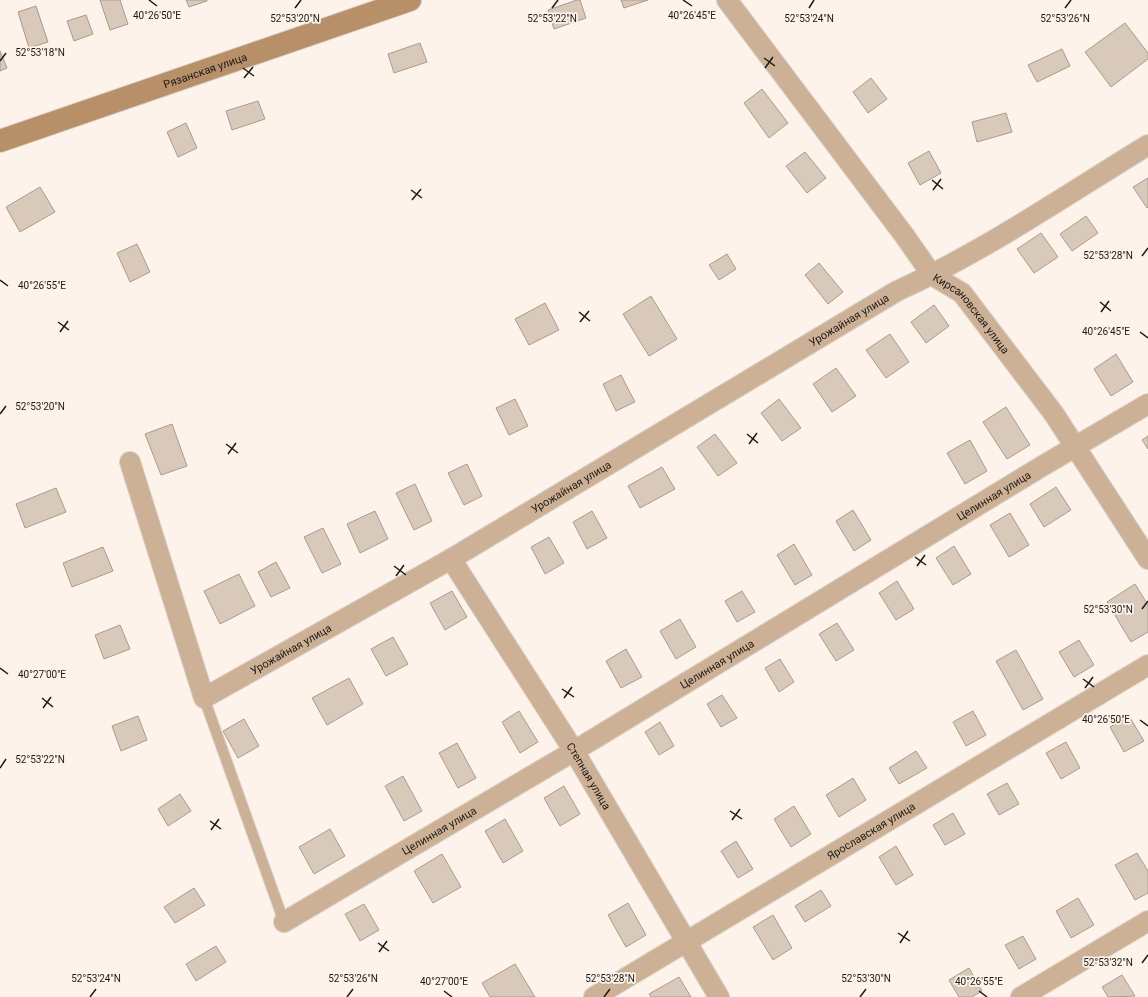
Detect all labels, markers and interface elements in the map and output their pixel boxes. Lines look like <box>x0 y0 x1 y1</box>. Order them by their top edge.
text: 40°26'50"E <box>133 10 181 21</box>
text: 40°26'45"E <box>668 10 716 21</box>
text: 52°53'20"N <box>270 13 320 24</box>
text: 52°53'22"N <box>527 13 577 24</box>
text: 52°53'24"N <box>784 13 834 24</box>
text: 52°53'26"N <box>1040 13 1090 24</box>
text: 52°53'18"N <box>15 47 65 58</box>
street label: Рязанская улица <box>162 50 249 91</box>
text: 52°53'28"N <box>1083 250 1133 261</box>
street label: Кирсановская улица <box>931 271 1012 356</box>
text: 40°26'55"E <box>18 280 66 291</box>
street label: Урожайная улица <box>807 291 891 349</box>
text: 40°26'45"E <box>1082 326 1130 337</box>
text: 52°53'20"N <box>15 401 65 412</box>
street label: Урожайная улица <box>529 458 614 516</box>
street label: Целинная улица <box>954 468 1033 523</box>
text: 52°53'30"N <box>1083 604 1133 615</box>
street label: Урожайная улица <box>248 621 334 677</box>
street label: Целинная улица <box>678 637 756 691</box>
text: 40°27'00"E <box>18 669 66 680</box>
text: 40°26'50"E <box>1082 714 1130 725</box>
street label: Степная улица <box>564 740 614 812</box>
text: 52°53'22"N <box>15 754 65 765</box>
street label: Ярославская улица <box>825 800 918 862</box>
street label: Целинная улица <box>399 804 479 858</box>
text: 52°53'32"N <box>1083 957 1133 968</box>
text: 52°53'24"N <box>71 973 121 984</box>
text: 52°53'26"N <box>328 973 378 984</box>
text: 52°53'28"N <box>585 973 635 984</box>
text: 52°53'30"N <box>841 973 891 984</box>
text: 40°27'00"E <box>420 976 468 987</box>
text: 40°26'55"E <box>955 976 1003 987</box>

